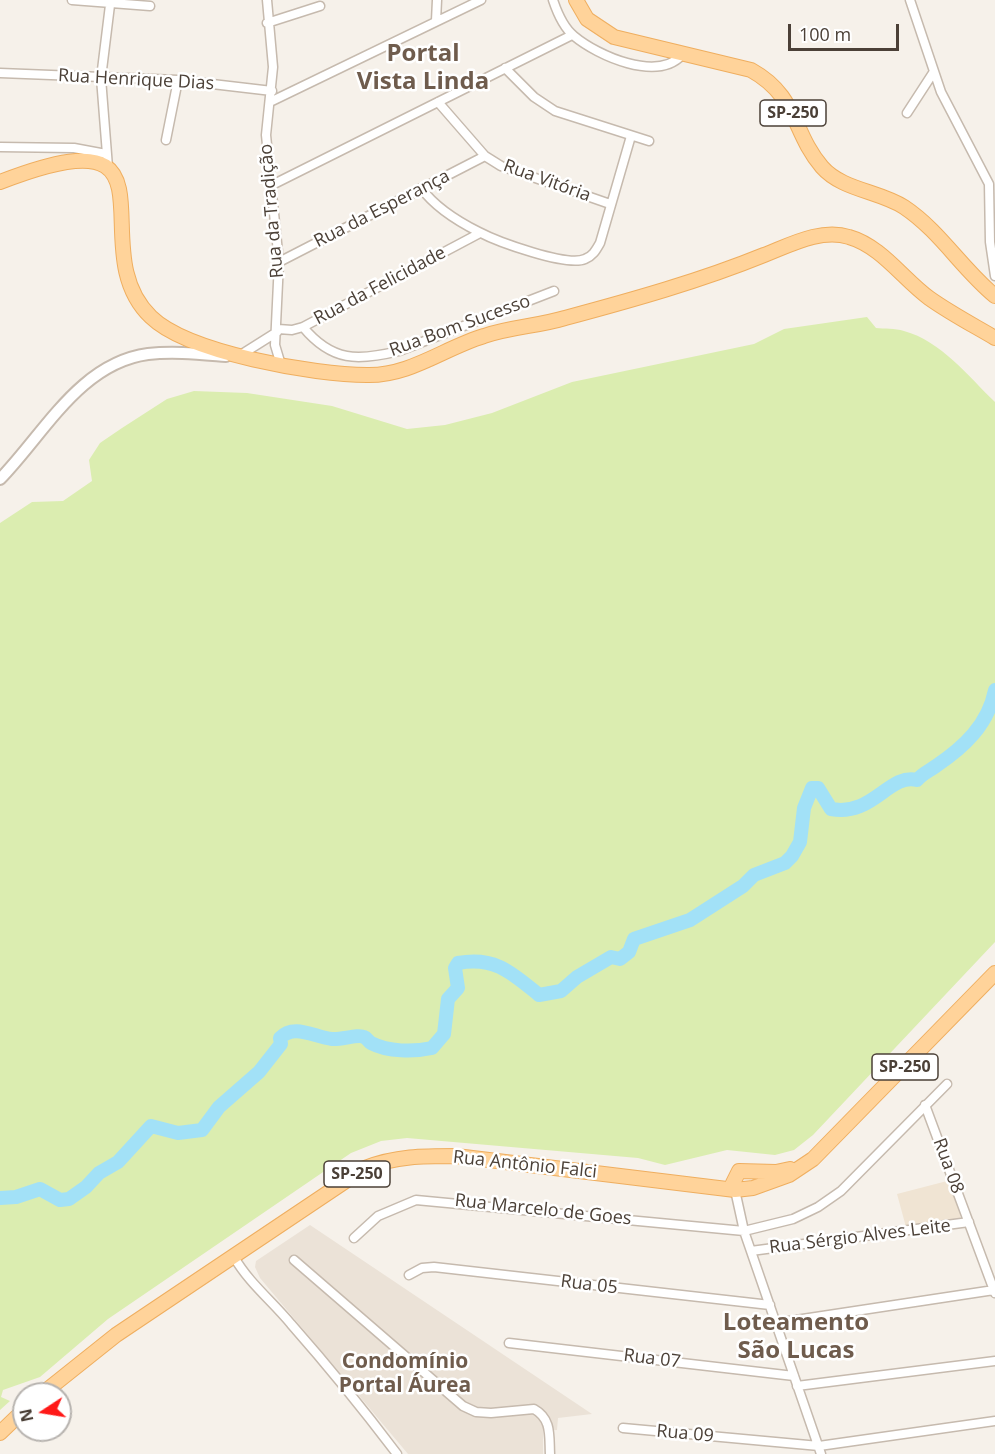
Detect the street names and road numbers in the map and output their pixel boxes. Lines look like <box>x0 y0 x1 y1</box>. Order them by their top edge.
street label: Rua Henrique Dias <box>57 65 215 95</box>
road number: SP-250 <box>760 100 826 126</box>
street label: Rua da Tradição <box>255 143 289 279</box>
street label: Rua Vitória <box>500 155 594 207</box>
street label: Rua da Esperança <box>311 166 453 252</box>
street label: Rua da Felicidade <box>310 242 450 330</box>
street label: Rua Bom Sucesso <box>387 290 533 362</box>
road number: SP-250 <box>872 1054 938 1080</box>
street label: Rua 08 <box>928 1135 968 1197</box>
street label: Rua Antônio Falci <box>452 1147 598 1183</box>
road number: SP-250 <box>324 1161 390 1187</box>
street label: Rua Marcelo de Goes <box>454 1190 632 1230</box>
street label: Rua Sérgio Alves Leite <box>768 1215 952 1259</box>
street label: Rua 05 <box>559 1271 619 1299</box>
street label: Rua 07 <box>622 1345 682 1373</box>
street label: Rua 09 <box>655 1421 715 1447</box>

